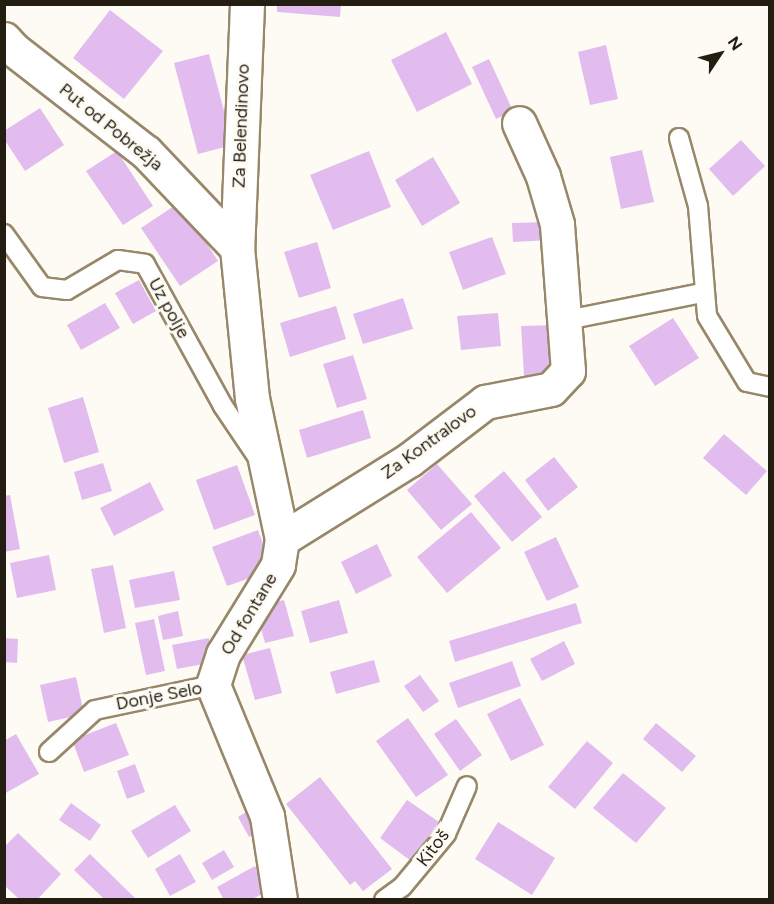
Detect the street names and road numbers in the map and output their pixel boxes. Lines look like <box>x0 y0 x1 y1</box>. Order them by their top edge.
street label: Za Belendinovo <box>228 63 254 189</box>
street label: Put od Pobrežja <box>55 79 167 175</box>
street label: Uz polje <box>144 274 194 342</box>
street label: Za Kontralovo <box>377 400 481 484</box>
street label: Od fontane <box>216 569 282 659</box>
street label: Donje Selo <box>114 677 204 715</box>
street label: Kitoš <box>412 825 454 871</box>

